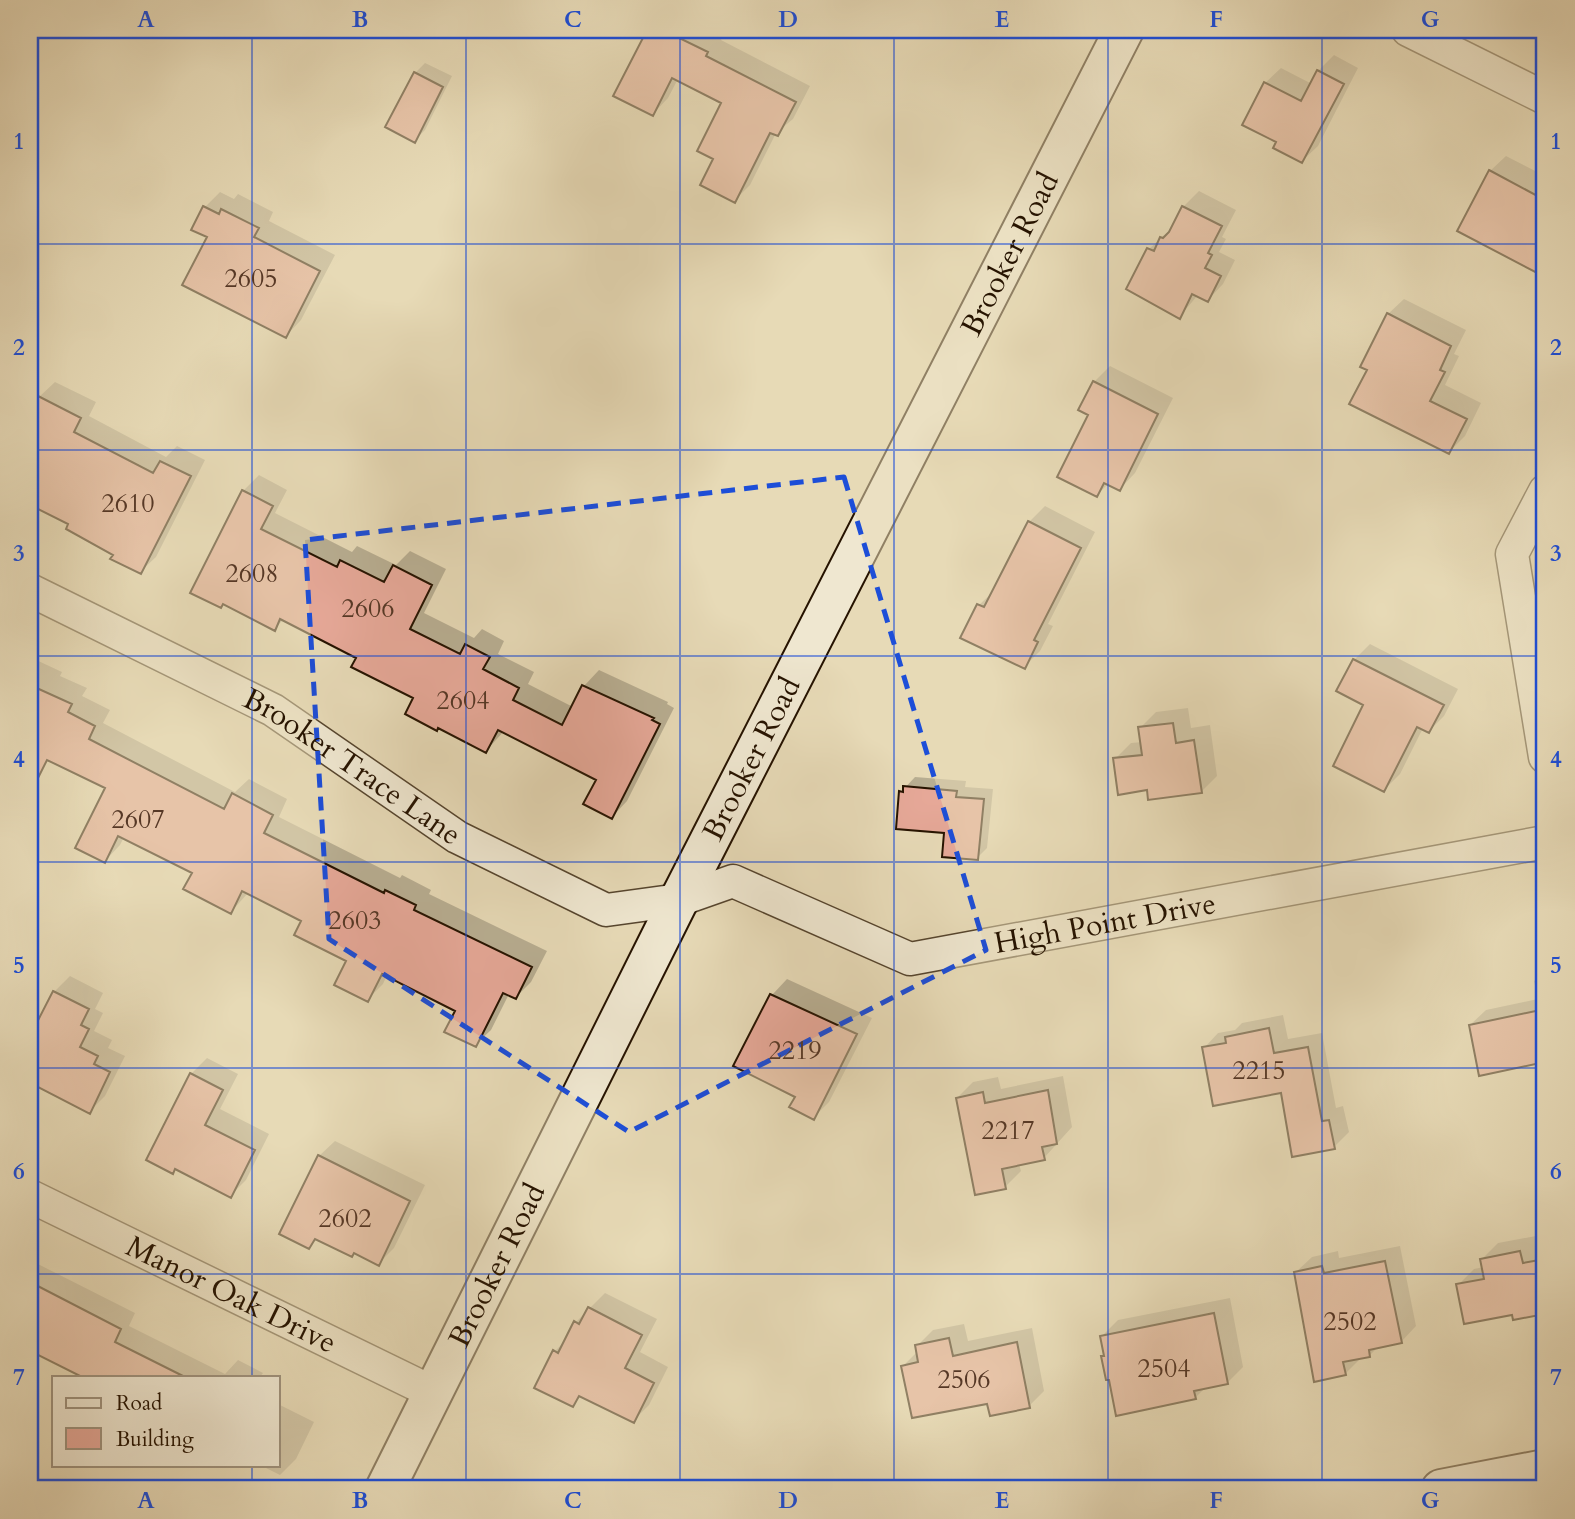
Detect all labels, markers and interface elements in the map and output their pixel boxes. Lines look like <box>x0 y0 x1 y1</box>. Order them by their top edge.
text: A <box>137 4 155 35</box>
text: B <box>352 4 368 35</box>
text: C <box>564 4 582 35</box>
text: D <box>778 4 798 35</box>
text: E <box>995 4 1009 35</box>
text: F <box>1209 4 1223 35</box>
text: G <box>1421 4 1440 35</box>
text: 1 <box>13 126 25 157</box>
text: 1 <box>1550 126 1562 157</box>
street label: Brooker Road <box>951 165 1069 343</box>
house number: 2605 <box>224 261 278 296</box>
text: 2 <box>13 332 25 363</box>
text: 2 <box>1550 332 1562 363</box>
house number: 2610 <box>101 486 155 521</box>
text: 3 <box>13 538 25 569</box>
text: 3 <box>1550 538 1562 569</box>
house number: 2608 <box>225 556 279 591</box>
house number: 2606 <box>341 591 395 626</box>
street label: Brooker Road <box>693 670 811 848</box>
street label: Brooker Trace Lane <box>236 678 469 855</box>
house number: 2604 <box>436 683 490 718</box>
text: 4 <box>13 744 25 775</box>
text: 4 <box>1550 744 1562 775</box>
house number: 2607 <box>111 802 165 837</box>
street label: High Point Drive <box>991 883 1219 964</box>
house number: 2603 <box>328 903 382 938</box>
text: 5 <box>13 950 25 981</box>
text: 5 <box>1550 950 1562 981</box>
house number: 2219 <box>768 1033 822 1068</box>
house number: 2215 <box>1232 1053 1286 1088</box>
house number: 2217 <box>981 1113 1035 1148</box>
text: 6 <box>13 1156 25 1187</box>
text: 6 <box>1550 1156 1562 1187</box>
street label: Brooker Road <box>439 1177 555 1355</box>
house number: 2602 <box>318 1201 372 1236</box>
street label: Manor Oak Drive <box>119 1226 343 1363</box>
house number: 2502 <box>1323 1304 1377 1339</box>
house number: 2504 <box>1137 1351 1191 1386</box>
text: 7 <box>13 1362 25 1393</box>
house number: 2506 <box>937 1362 991 1397</box>
text: 7 <box>1550 1362 1562 1393</box>
legend <box>52 1376 280 1466</box>
text: Road <box>116 1389 162 1418</box>
text: Building <box>116 1425 194 1454</box>
text: A <box>137 1485 155 1516</box>
text: B <box>352 1485 368 1516</box>
text: C <box>564 1485 582 1516</box>
text: D <box>778 1485 798 1516</box>
text: E <box>995 1485 1009 1516</box>
text: F <box>1209 1485 1223 1516</box>
text: G <box>1421 1485 1440 1516</box>

